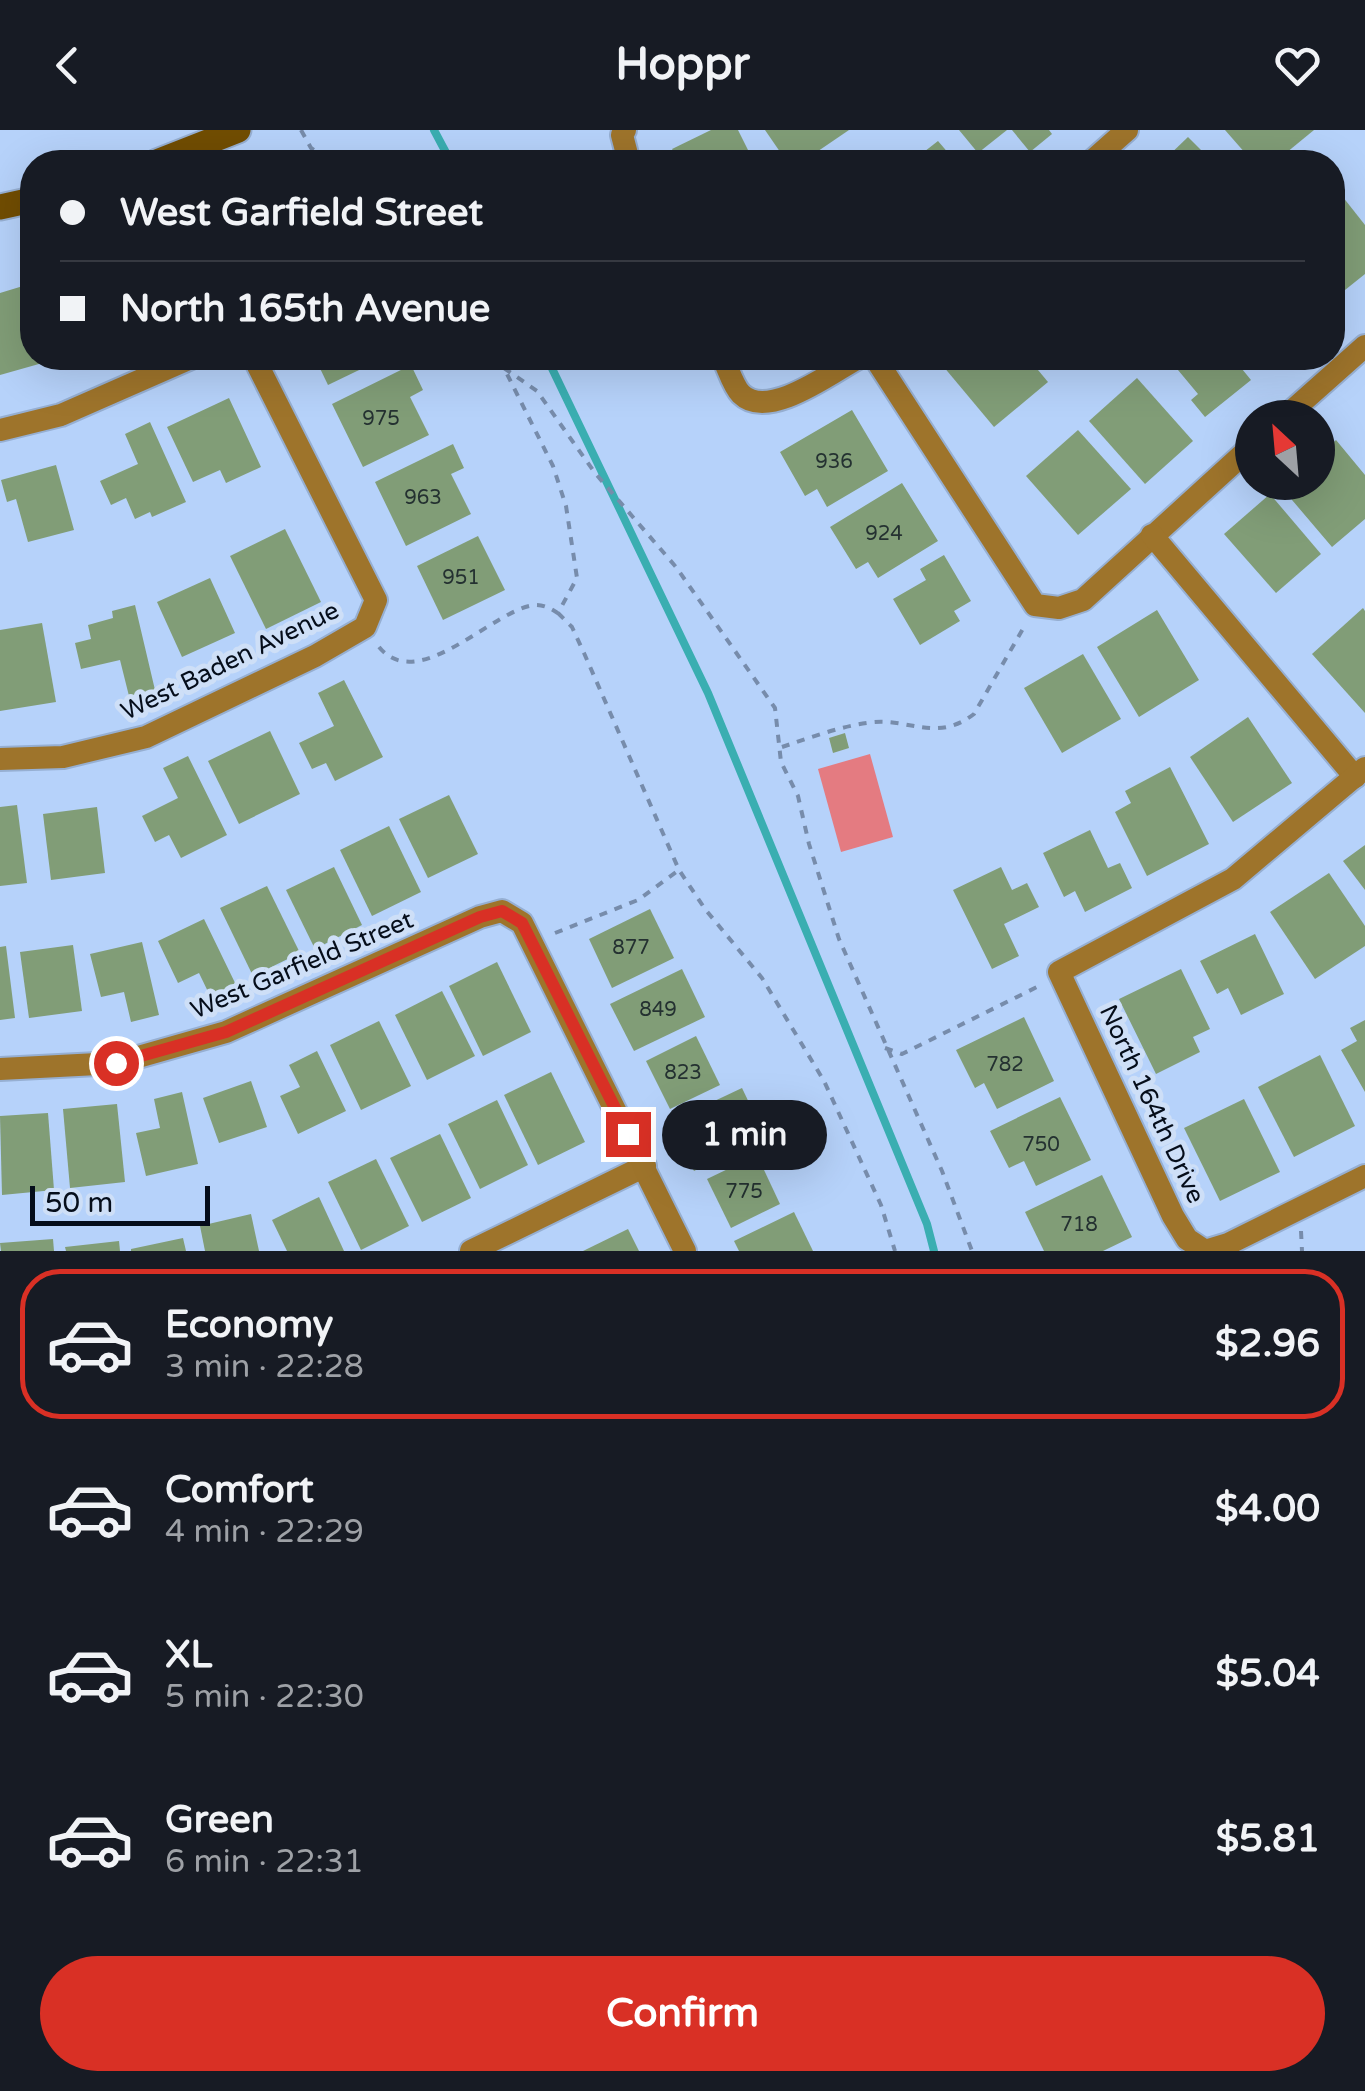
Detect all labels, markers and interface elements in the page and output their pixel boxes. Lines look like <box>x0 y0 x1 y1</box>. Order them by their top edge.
icon: back <box>40 38 95 93</box>
text: Hoppr <box>615 38 750 92</box>
icon: heart <box>1270 38 1325 93</box>
text: West Garfield Street <box>120 190 483 236</box>
text: North 165th Avenue <box>120 286 490 332</box>
north arrow <box>1235 400 1335 500</box>
map controls <box>1235 400 1335 500</box>
house number: 975 <box>362 407 400 431</box>
house number: 936 <box>815 450 853 474</box>
house number: 963 <box>404 486 442 510</box>
house number: 924 <box>865 522 903 546</box>
house number: 951 <box>442 566 480 590</box>
street label: West Baden Avenue <box>116 595 344 727</box>
street label: West Garfield Street <box>186 904 418 1025</box>
house number: 877 <box>612 936 650 960</box>
house number: 849 <box>639 998 677 1022</box>
street label: North 164th Drive <box>1093 1000 1211 1208</box>
route start <box>94 1041 139 1086</box>
house number: 782 <box>986 1053 1024 1077</box>
house number: 823 <box>664 1061 702 1085</box>
callout: 1 min <box>663 1099 828 1169</box>
route end <box>606 1112 651 1157</box>
text: 1 min <box>702 1116 787 1154</box>
house number: 750 <box>1022 1133 1060 1157</box>
house number: 775 <box>725 1180 763 1204</box>
scale bar <box>30 1181 210 1226</box>
text: 50 m <box>45 1186 113 1220</box>
house number: 718 <box>1060 1213 1098 1237</box>
icon: car <box>45 1299 135 1389</box>
text: Economy <box>165 1302 333 1348</box>
text: $2.96 <box>1215 1321 1320 1367</box>
text: 3 min · 22:28 <box>165 1348 364 1386</box>
icon: car <box>45 1464 135 1554</box>
text: Comfort <box>165 1467 314 1513</box>
text: $4.00 <box>1215 1486 1320 1532</box>
text: 4 min · 22:29 <box>165 1513 364 1551</box>
icon: car <box>45 1629 135 1719</box>
text: XL <box>165 1632 212 1678</box>
text: $5.04 <box>1215 1651 1320 1697</box>
text: 5 min · 22:30 <box>165 1678 364 1716</box>
icon: car <box>45 1794 135 1884</box>
text: Green <box>165 1797 274 1843</box>
text: $5.81 <box>1216 1816 1320 1862</box>
text: 6 min · 22:31 <box>165 1843 364 1881</box>
button: Confirm <box>40 1956 1325 2071</box>

